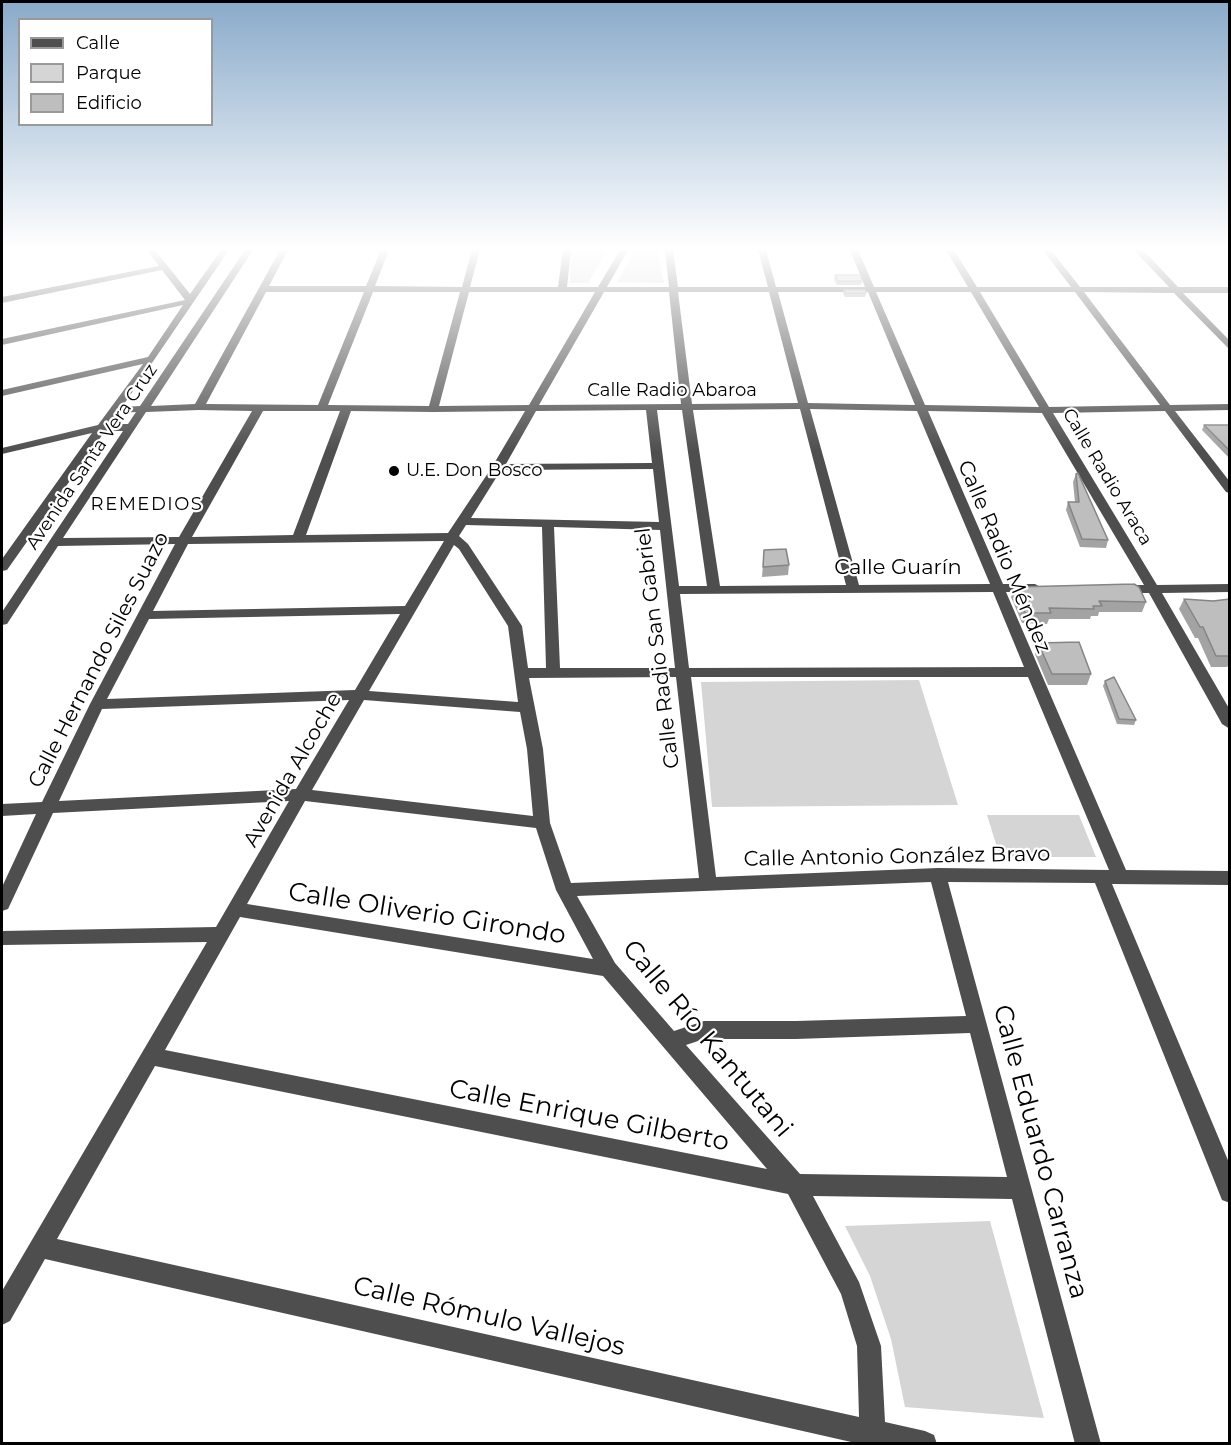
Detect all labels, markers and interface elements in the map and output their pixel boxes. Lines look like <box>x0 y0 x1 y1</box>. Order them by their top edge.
legend <box>18 18 213 126</box>
text: Calle <box>76 32 120 54</box>
text: Parque <box>76 62 141 84</box>
text: Edificio <box>76 92 142 114</box>
street label: Avenida Santa Vera Cruz <box>22 360 162 554</box>
street label: Calle Radio Abaroa <box>587 380 757 402</box>
street label: Calle Radio Araca <box>1058 405 1156 549</box>
street label: Calle Radio Méndez <box>952 457 1056 657</box>
place label: U.E. Don Bosco <box>406 460 543 482</box>
marker: U.E. Don Bosco <box>387 464 401 478</box>
district label: REMEDIOS <box>91 494 203 516</box>
street label: Calle Radio San Gabriel <box>631 526 685 770</box>
street label: Calle Hernando Siles Suazo <box>23 528 175 792</box>
street label: Calle Guarín <box>834 555 962 581</box>
street label: Avenida Alcoche <box>239 688 347 852</box>
street label: Calle Antonio González Bravo <box>743 842 1051 872</box>
street label: Calle Oliverio Girondo <box>286 877 568 951</box>
street label: Calle Río Kantutani <box>615 934 799 1144</box>
street label: Calle Eduardo Carranza <box>986 1002 1094 1302</box>
street label: Calle Enrique Gilberto <box>446 1074 732 1158</box>
street label: Calle Rómulo Vallejos <box>350 1271 628 1363</box>

